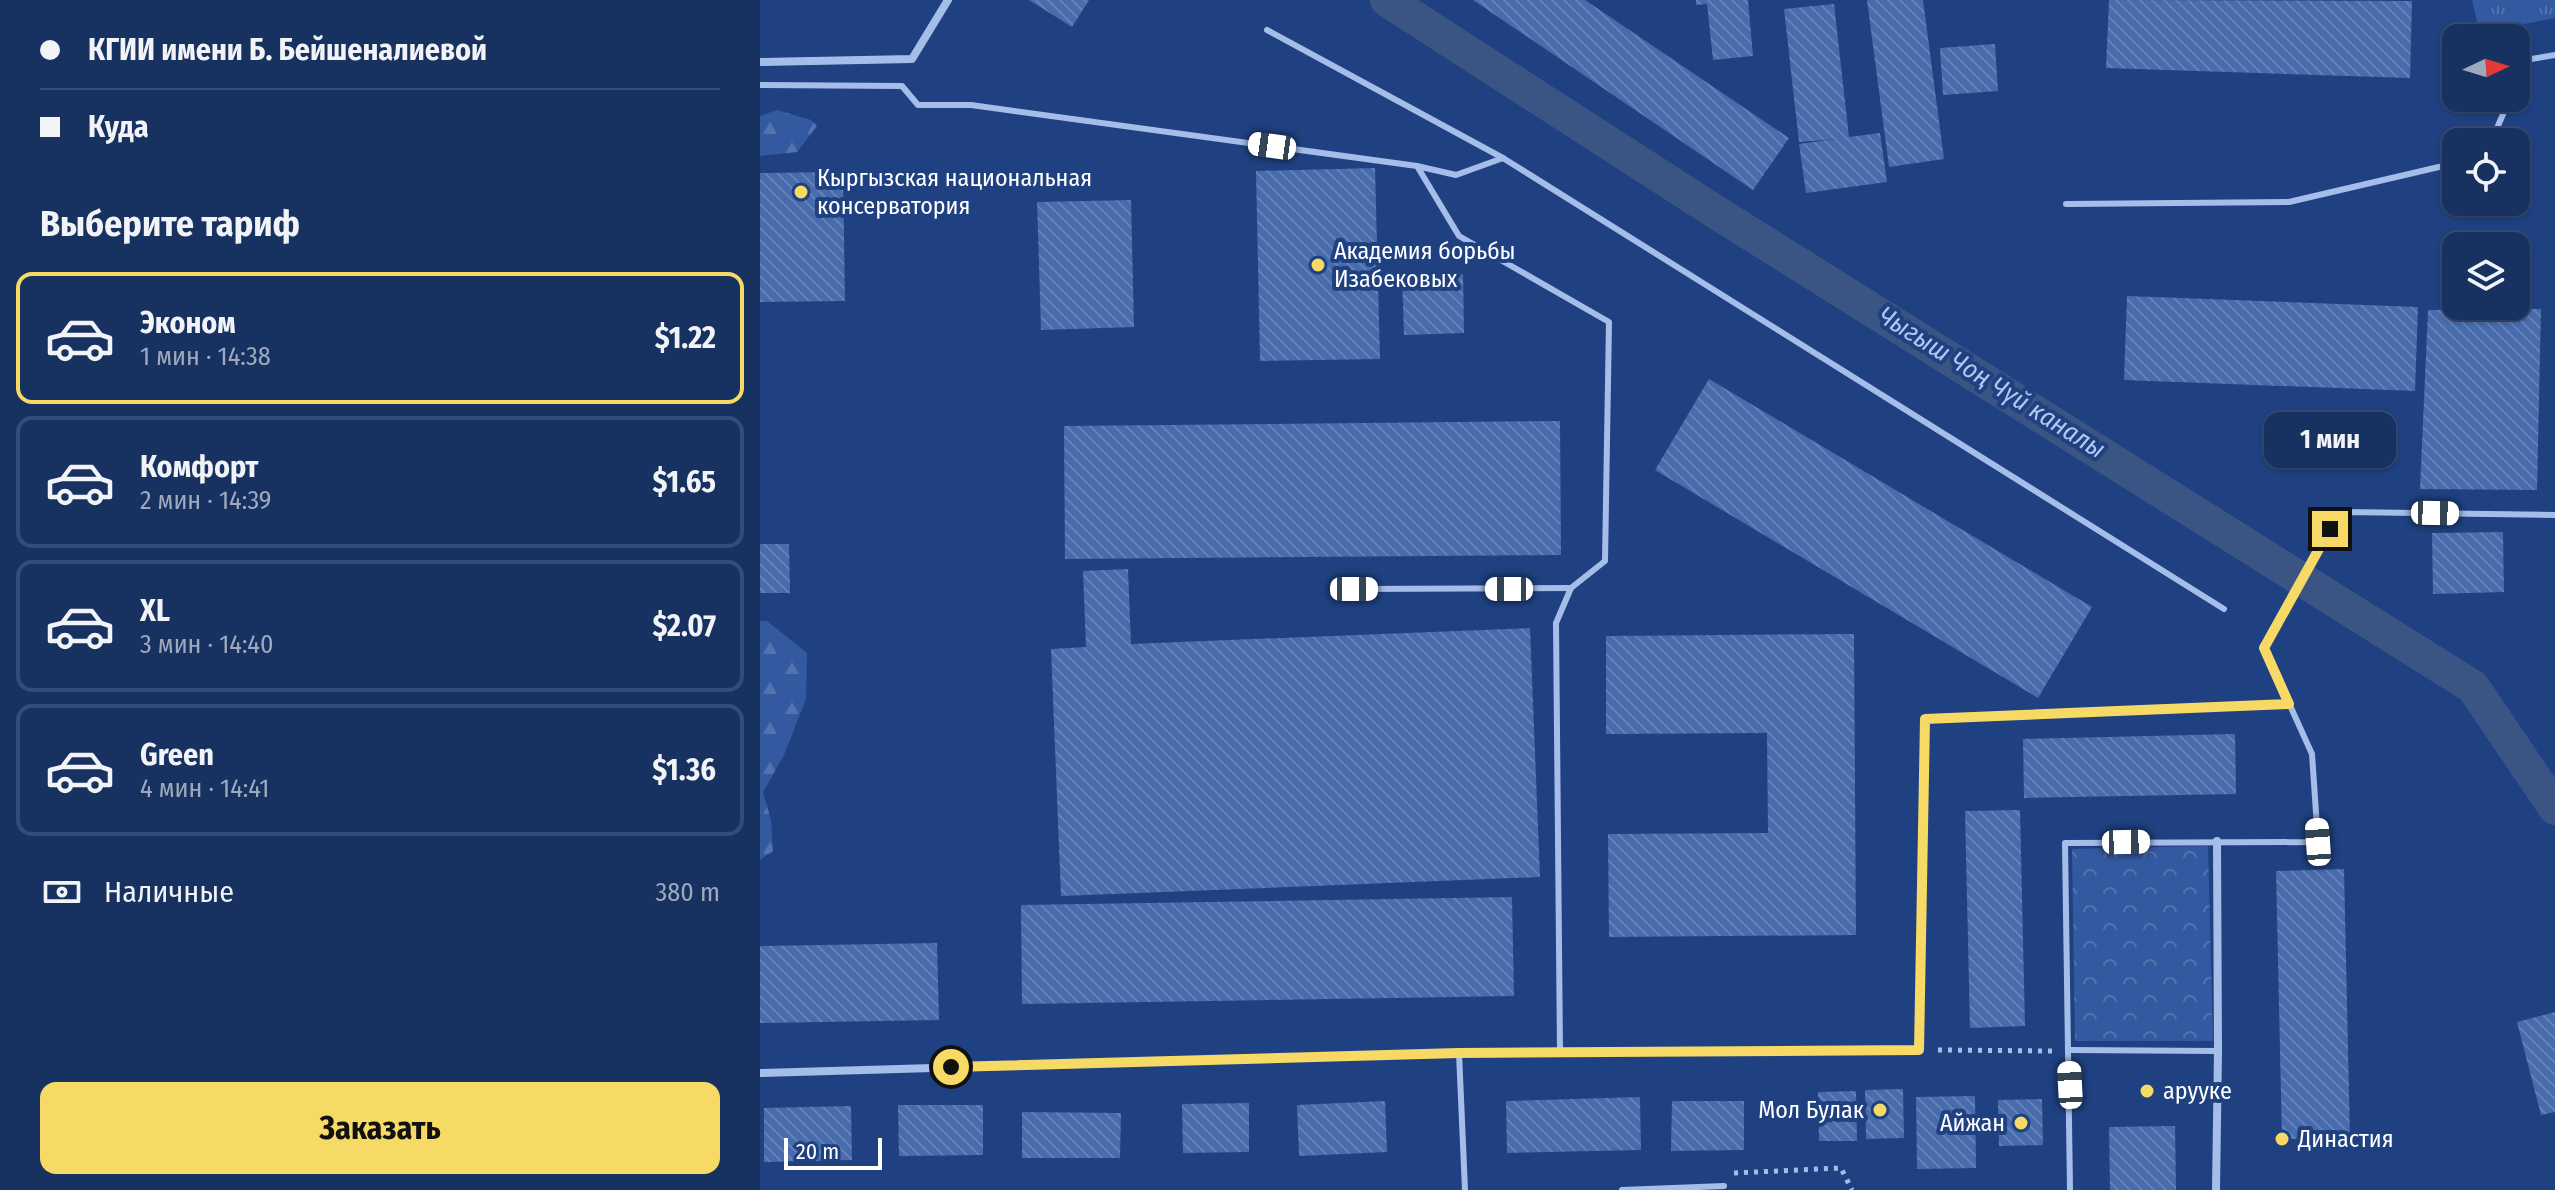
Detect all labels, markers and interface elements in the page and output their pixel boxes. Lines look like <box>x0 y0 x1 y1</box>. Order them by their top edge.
north arrow <box>2442 24 2530 112</box>
map controls <box>2442 24 2530 320</box>
text: КГИИ имени Б. Бейшеналиевой <box>88 32 487 68</box>
text: Куда <box>88 109 149 145</box>
button: locate <box>2442 128 2530 216</box>
car <box>1247 131 1297 161</box>
place label: Кыргызская национальная консерватория <box>817 164 1092 220</box>
marker: Кыргызская национальная консерватория <box>792 183 810 201</box>
text: Выберите тариф <box>40 202 300 246</box>
button: layers <box>2442 232 2530 320</box>
place label: Академия борьбы Изабековых <box>1334 237 1516 293</box>
marker: Академия борьбы Изабековых <box>1309 256 1327 274</box>
water label: Чыгыш Чоң Чүй каналы <box>1873 300 2111 465</box>
icon: car <box>44 302 116 374</box>
text: Эконом <box>140 305 236 341</box>
text: $1.22 <box>655 320 716 356</box>
text: 1 мин · 14:38 <box>140 341 271 372</box>
callout: 1 мин <box>2264 413 2396 469</box>
text: 1 мин <box>2300 424 2360 455</box>
icon: car <box>44 446 116 518</box>
text: Комфорт <box>140 449 258 485</box>
text: $1.65 <box>653 464 716 500</box>
text: 2 мин · 14:39 <box>140 485 271 516</box>
car <box>2411 501 2459 525</box>
route end <box>2312 511 2348 547</box>
car <box>1330 577 1378 601</box>
car <box>1485 577 1533 601</box>
icon: car <box>44 590 116 662</box>
text: XL <box>140 593 170 629</box>
text: $2.07 <box>652 608 716 644</box>
text: 3 мин · 14:40 <box>140 629 273 660</box>
icon: car <box>44 734 116 806</box>
text: Green <box>140 737 214 773</box>
text: $1.36 <box>652 752 716 788</box>
text: 4 мин · 14:41 <box>140 773 269 804</box>
car <box>2304 817 2332 867</box>
car <box>2102 830 2150 854</box>
icon: cash <box>40 870 84 914</box>
text: Наличные <box>104 874 234 910</box>
text: 380 m <box>656 877 720 908</box>
route start <box>933 1049 969 1085</box>
car <box>2057 1060 2083 1110</box>
place label: арууке <box>2163 1077 2232 1105</box>
button: Заказать <box>40 1082 720 1174</box>
marker: арууке <box>2138 1082 2156 1100</box>
place label: Мол Булак <box>1758 1096 1865 1124</box>
marker: Мол Булак <box>1871 1101 1889 1119</box>
place label: Айжан <box>1940 1109 2005 1137</box>
marker: Айжан <box>2012 1114 2030 1132</box>
place label: Династия <box>2297 1125 2394 1153</box>
marker: Династия <box>2273 1130 2291 1148</box>
scale bar <box>784 1134 882 1170</box>
text: 20 m <box>796 1138 839 1165</box>

